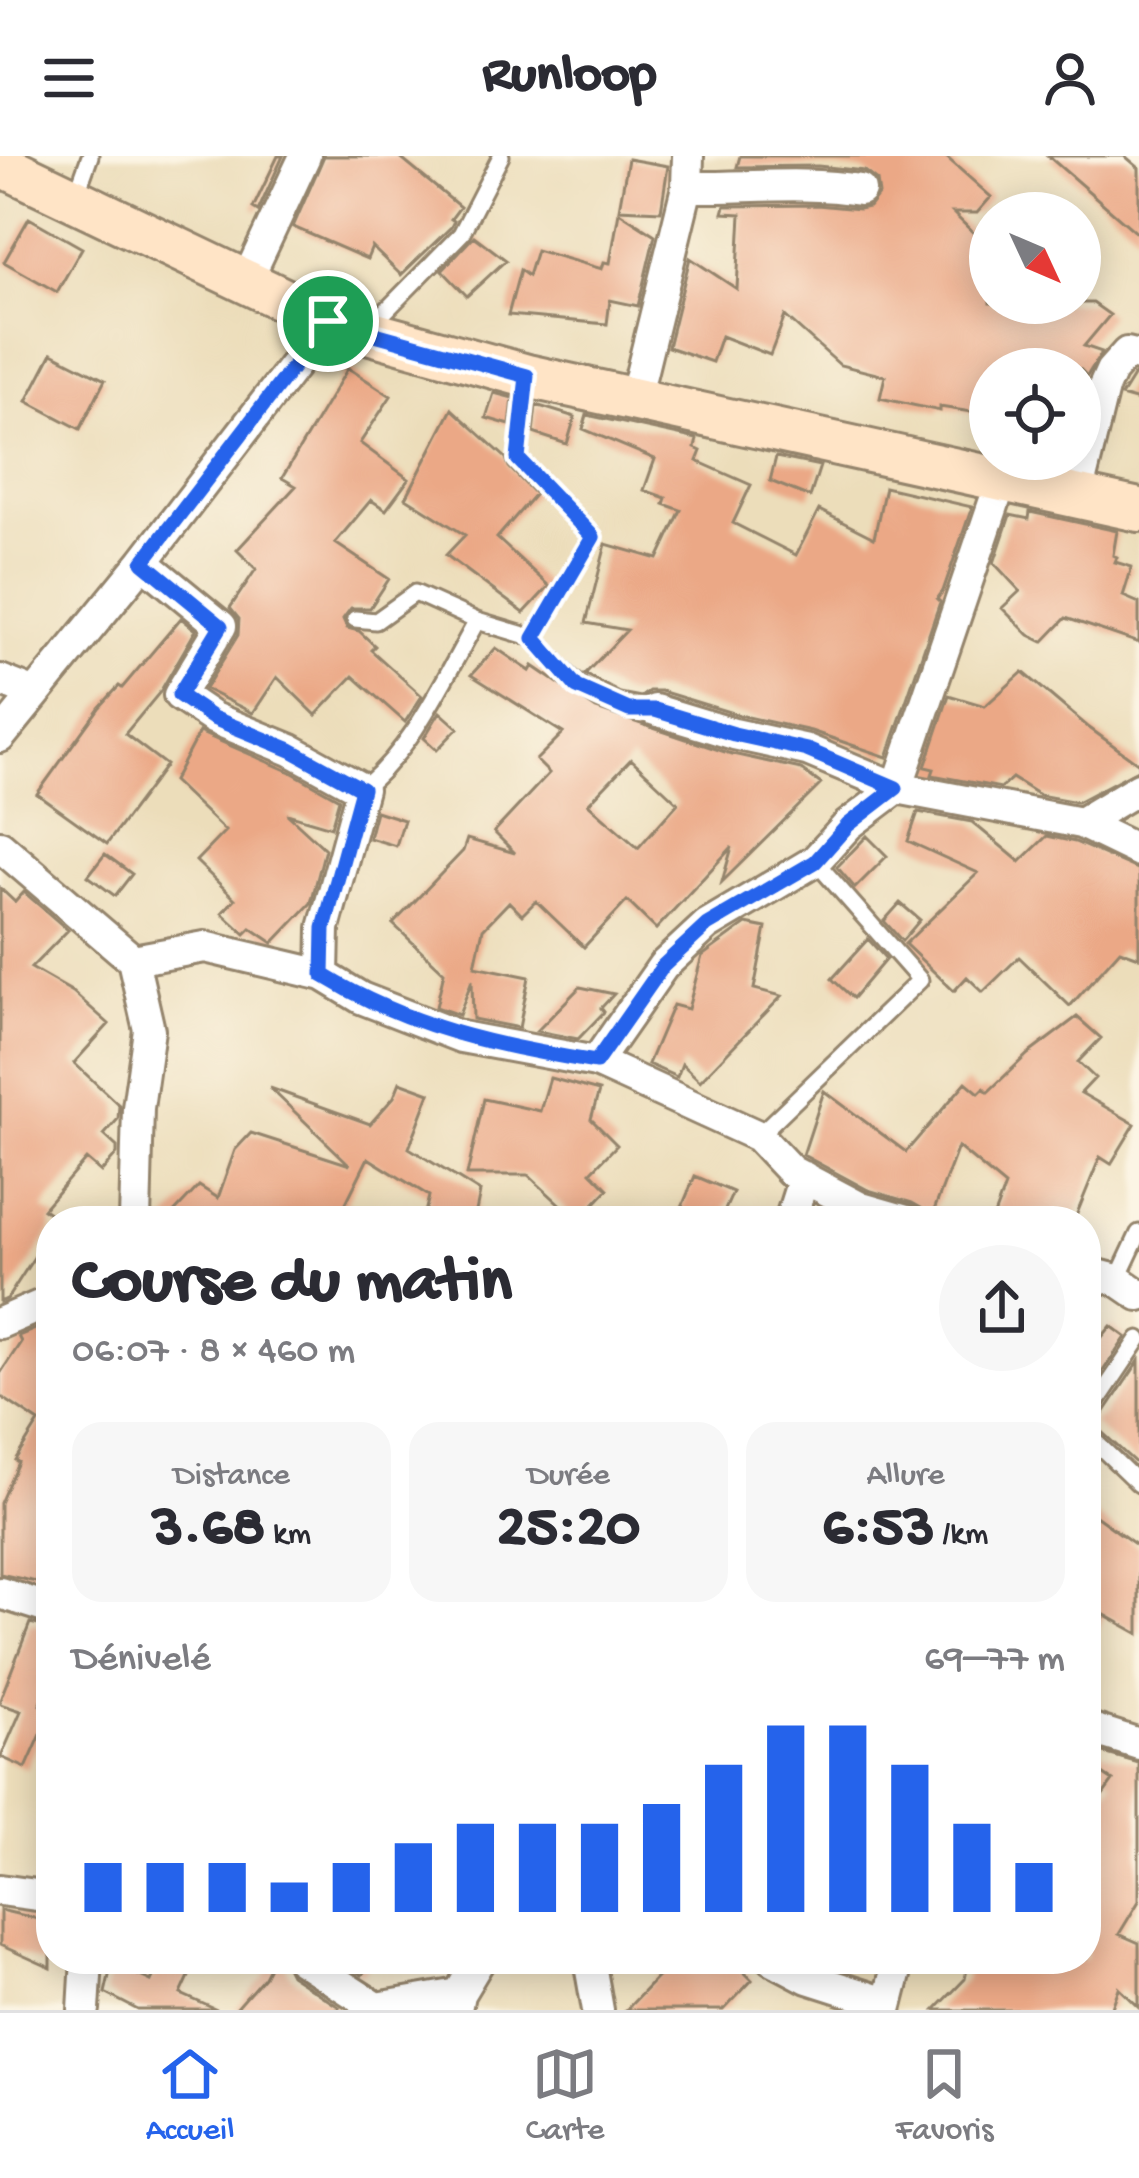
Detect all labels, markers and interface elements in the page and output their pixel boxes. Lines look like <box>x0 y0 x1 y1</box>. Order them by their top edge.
icon: menu <box>36 45 102 111</box>
icon: person <box>1037 45 1103 111</box>
text: Runloop <box>483 46 656 110</box>
north arrow <box>969 192 1101 324</box>
map controls <box>969 192 1101 480</box>
pin <box>277 270 379 372</box>
icon: arrive <box>295 288 361 354</box>
button: locate <box>969 348 1101 480</box>
button: share <box>939 1245 1065 1371</box>
text: Course du matin <box>72 1246 512 1324</box>
text: 06:07 · 8 × 460 m <box>72 1330 355 1376</box>
text: Distance <box>173 1458 290 1496</box>
text: Durée <box>527 1458 610 1496</box>
text: Allure <box>866 1458 945 1496</box>
text: 3.68 <box>152 1496 265 1566</box>
text: 25:20 <box>497 1496 640 1566</box>
text: 6:53 <box>823 1496 935 1566</box>
text: km <box>265 1517 311 1555</box>
text: /km <box>935 1517 988 1555</box>
text: Dénivelé <box>72 1638 211 1684</box>
text: 69–77 m <box>924 1638 1065 1684</box>
tab: Accueil <box>146 2041 234 2151</box>
tab: Carte <box>526 2041 604 2151</box>
tab: Favoris <box>895 2041 993 2151</box>

